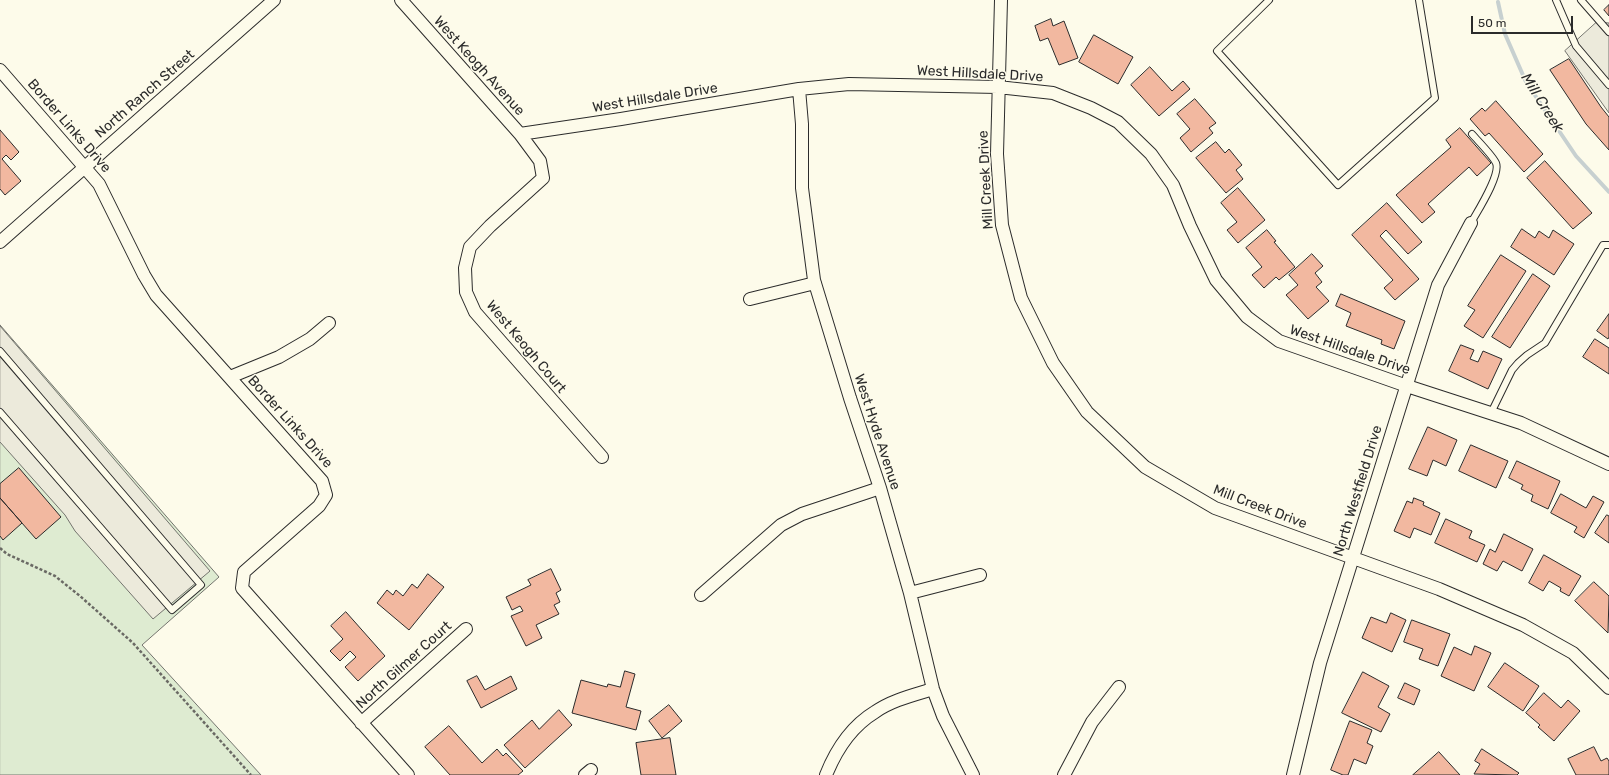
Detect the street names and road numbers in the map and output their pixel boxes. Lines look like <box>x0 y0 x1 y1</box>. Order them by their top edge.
street label: West Keogh Avenue <box>430 13 528 119</box>
street label: North Ranch Street <box>92 46 198 142</box>
street label: West Hillsdale Drive <box>916 62 1044 86</box>
street label: Border Links Drive <box>24 76 114 176</box>
street label: West Hillsdale Drive <box>591 80 719 116</box>
street label: Mill Creek Drive <box>975 130 997 230</box>
street label: West Keogh Court <box>482 297 570 397</box>
street label: West Hillsdale Drive <box>1287 321 1413 379</box>
street label: Border Links Drive <box>244 372 336 472</box>
street label: West Hyde Avenue <box>850 372 904 492</box>
street label: North Westfield Drive <box>1330 423 1386 559</box>
street label: Mill Creek Drive <box>1211 481 1309 533</box>
street label: North Gilmer Court <box>353 618 455 712</box>

